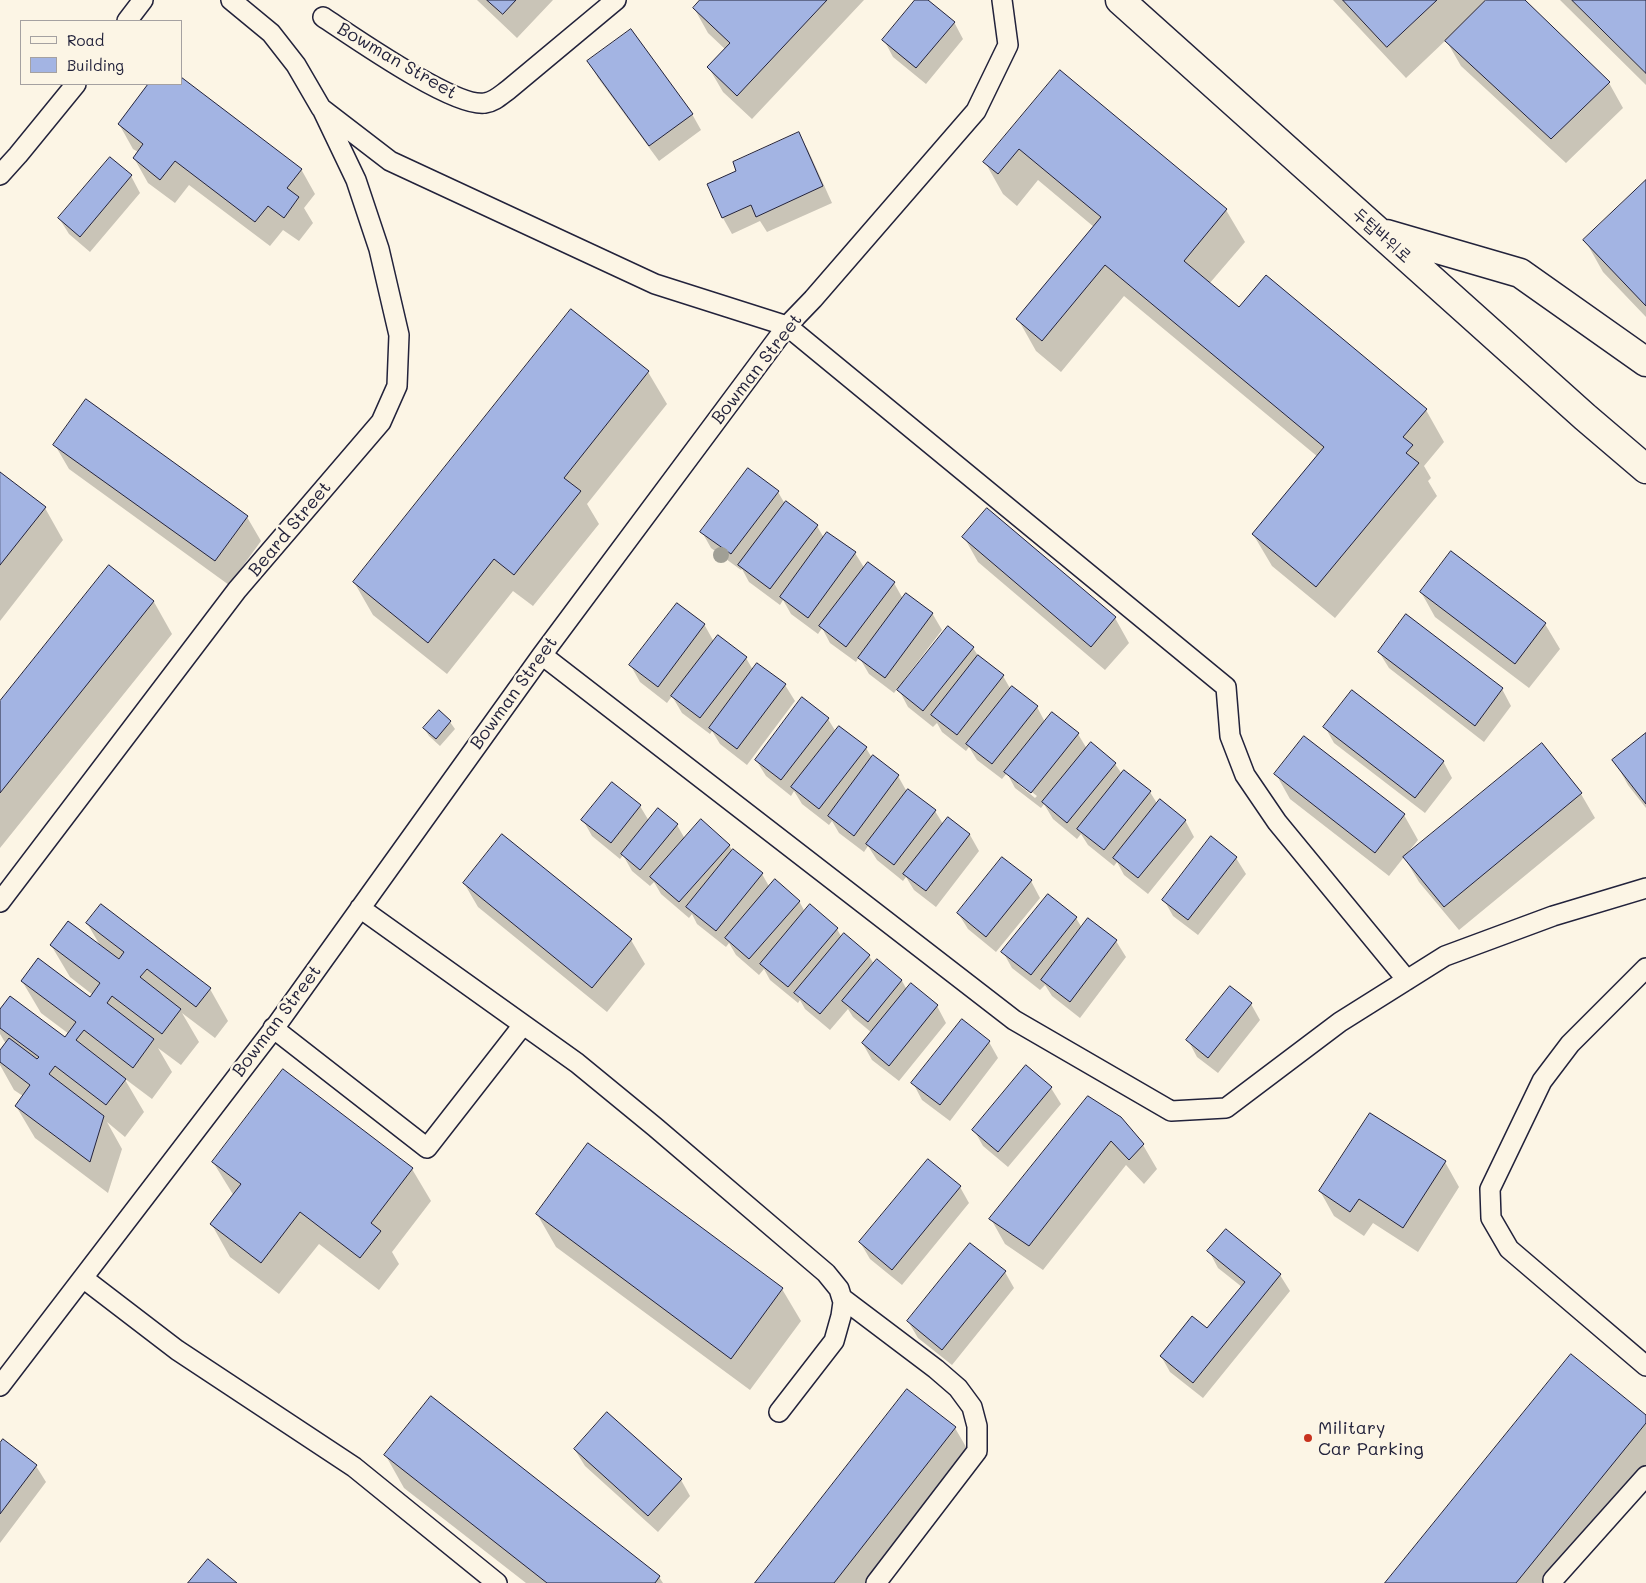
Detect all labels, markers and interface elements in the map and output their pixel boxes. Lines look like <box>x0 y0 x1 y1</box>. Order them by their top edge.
street label: Bowman Street <box>333 18 461 104</box>
legend <box>20 20 182 85</box>
text: Road <box>67 30 104 50</box>
text: Building <box>67 55 124 75</box>
street label: 두텁바위로 <box>1348 203 1416 267</box>
street label: Bowman Street <box>707 309 807 429</box>
street label: Beard Street <box>244 477 336 581</box>
street label: Bowman Street <box>466 632 562 754</box>
street label: Bowman Street <box>228 961 326 1081</box>
place label: Military Car Parking <box>1318 1417 1424 1460</box>
marker: Military Car Parking <box>1302 1432 1314 1444</box>

